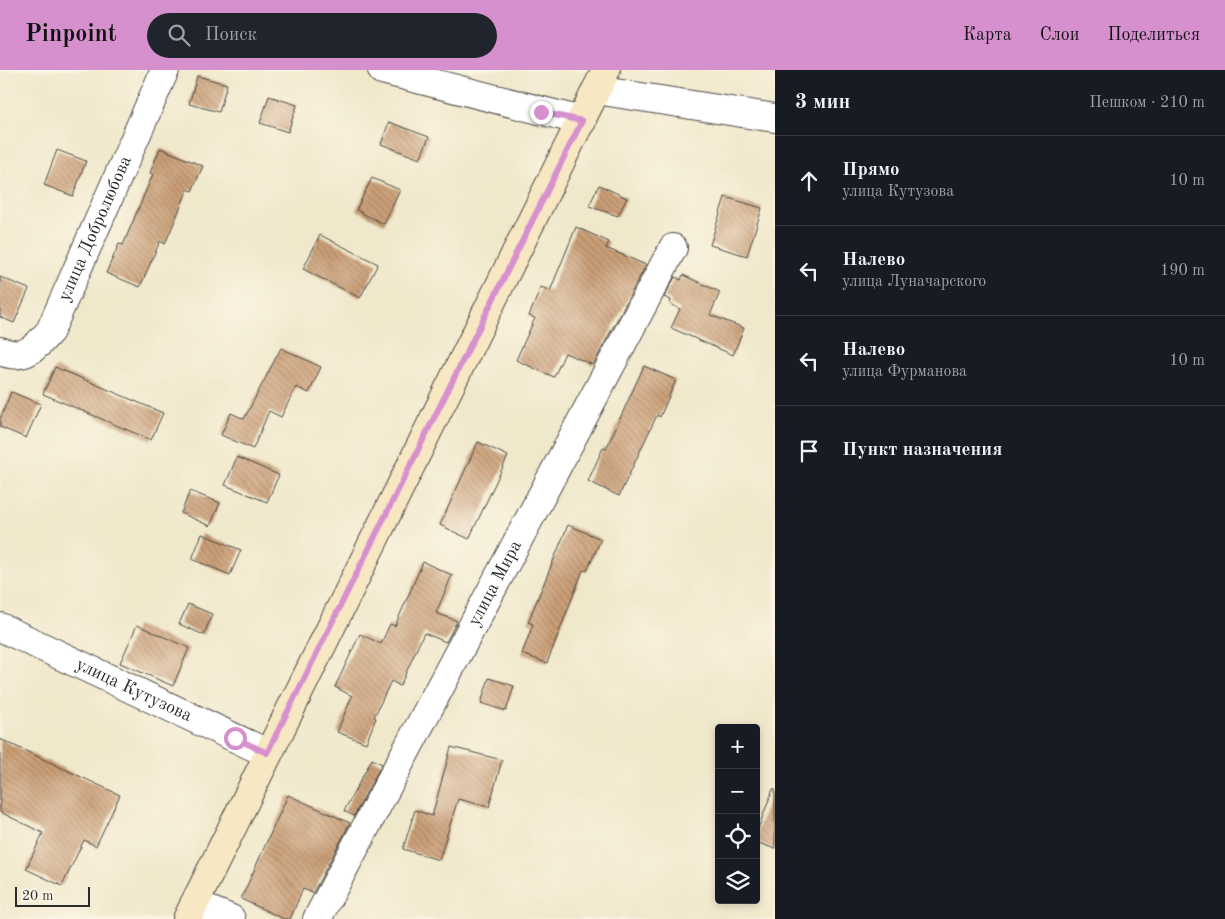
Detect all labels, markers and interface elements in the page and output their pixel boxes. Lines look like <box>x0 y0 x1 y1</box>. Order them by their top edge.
search box <box>147 13 497 58</box>
icon: search <box>165 21 193 49</box>
text: Pinpoint <box>25 23 117 47</box>
text: Поиск <box>205 26 257 45</box>
text: Карта <box>963 26 1012 44</box>
text: Слои <box>1040 26 1079 44</box>
text: Поделиться <box>1107 26 1200 44</box>
text: 3 мин <box>795 92 850 113</box>
text: Пешком · 210 m <box>1089 95 1205 111</box>
route end <box>530 101 553 124</box>
street label: улица Добролюбова <box>55 153 135 304</box>
text: Прямо <box>842 161 900 180</box>
icon: ahead <box>795 167 823 195</box>
text: 10 m <box>1169 173 1205 189</box>
text: улица Кутузова <box>842 184 954 200</box>
text: Налево <box>842 251 905 270</box>
icon: left <box>795 257 823 285</box>
text: 190 m <box>1160 263 1205 279</box>
text: улица Луначарского <box>842 274 986 290</box>
text: Налево <box>842 341 905 360</box>
icon: left <box>795 347 823 375</box>
text: 10 m <box>1169 353 1205 369</box>
text: улица Фурманова <box>842 364 967 380</box>
icon: arrive <box>795 437 823 465</box>
text: Пункт назначения <box>842 441 1002 460</box>
street label: улица Мира <box>465 537 525 629</box>
street label: улица Кутузова <box>73 655 195 725</box>
map controls <box>715 724 760 904</box>
button: + <box>715 724 760 769</box>
route start <box>224 727 247 750</box>
button: − <box>715 769 760 814</box>
button: locate <box>715 814 760 859</box>
button: layers <box>715 859 760 904</box>
scale bar <box>15 884 90 907</box>
text: 20 m <box>22 889 53 903</box>

